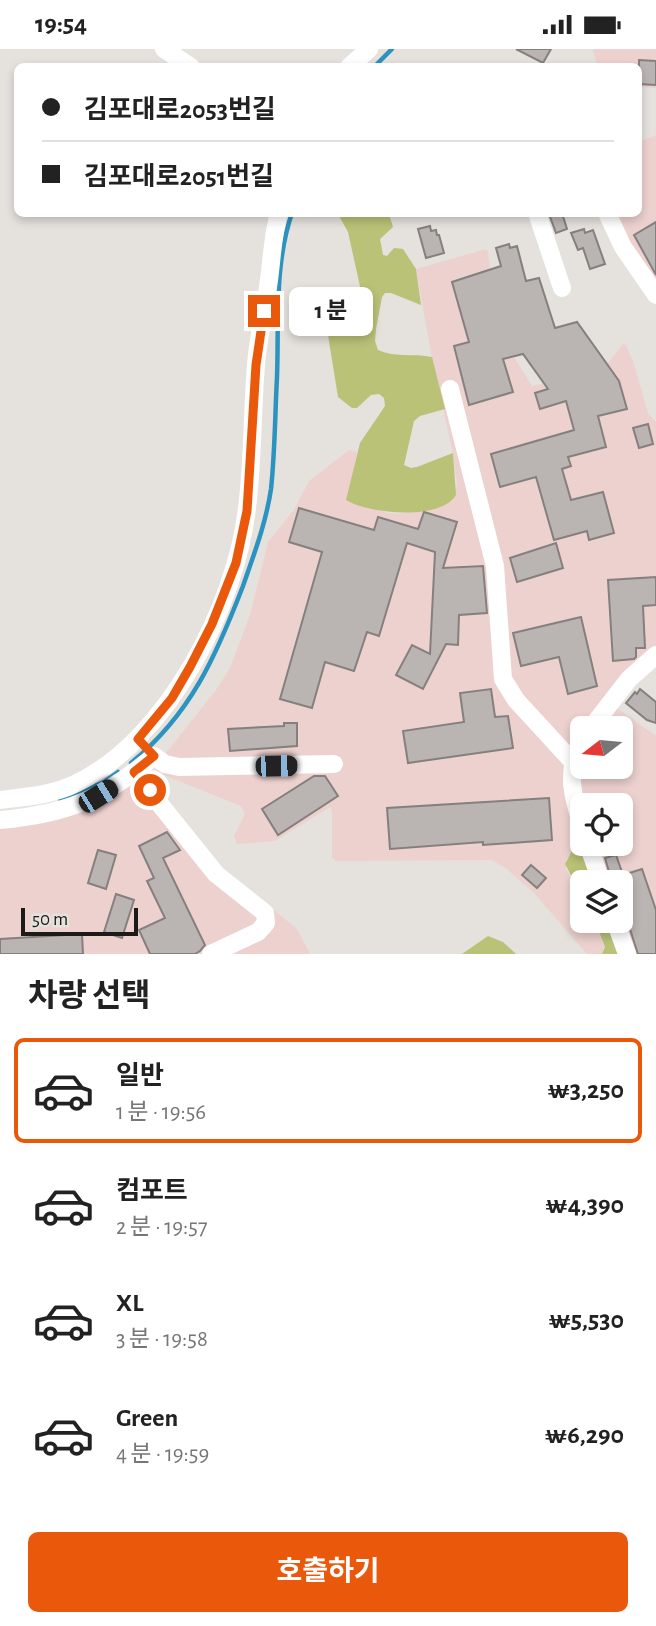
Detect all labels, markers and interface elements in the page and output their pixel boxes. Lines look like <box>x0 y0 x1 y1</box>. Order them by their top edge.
text: 19:54 <box>35 11 87 37</box>
text: 김포대로2053번길 <box>84 97 276 123</box>
text: 김포대로2051번길 <box>84 164 274 190</box>
callout: 1 분 <box>288 287 372 335</box>
route end <box>248 295 280 327</box>
text: 1 분 <box>315 300 347 323</box>
north arrow <box>570 716 634 779</box>
map controls <box>570 716 633 933</box>
car <box>255 755 298 777</box>
route start <box>134 774 166 806</box>
car <box>75 776 122 816</box>
button: locate <box>570 793 633 856</box>
button: layers <box>570 870 633 933</box>
scale bar <box>21 905 138 937</box>
text: 50 m <box>32 910 68 929</box>
text: 차량 선택 <box>28 980 151 1012</box>
icon: car <box>32 1059 95 1122</box>
text: 일반 <box>116 1063 164 1089</box>
text: ₩3,250 <box>548 1077 624 1103</box>
text: 1 분 · 19:56 <box>116 1101 206 1124</box>
icon: car <box>32 1174 95 1237</box>
text: 컴포트 <box>116 1178 188 1204</box>
text: ₩4,390 <box>545 1192 624 1218</box>
text: 2 분 · 19:57 <box>116 1216 207 1239</box>
icon: car <box>32 1289 95 1352</box>
text: XL <box>116 1290 143 1316</box>
text: ₩5,530 <box>549 1307 624 1333</box>
text: 3 분 · 19:58 <box>116 1328 208 1351</box>
icon: car <box>32 1404 95 1467</box>
text: Green <box>116 1405 178 1431</box>
text: ₩6,290 <box>545 1422 624 1448</box>
text: 4 분 · 19:59 <box>116 1443 209 1466</box>
button: 호출하기 <box>28 1532 628 1612</box>

